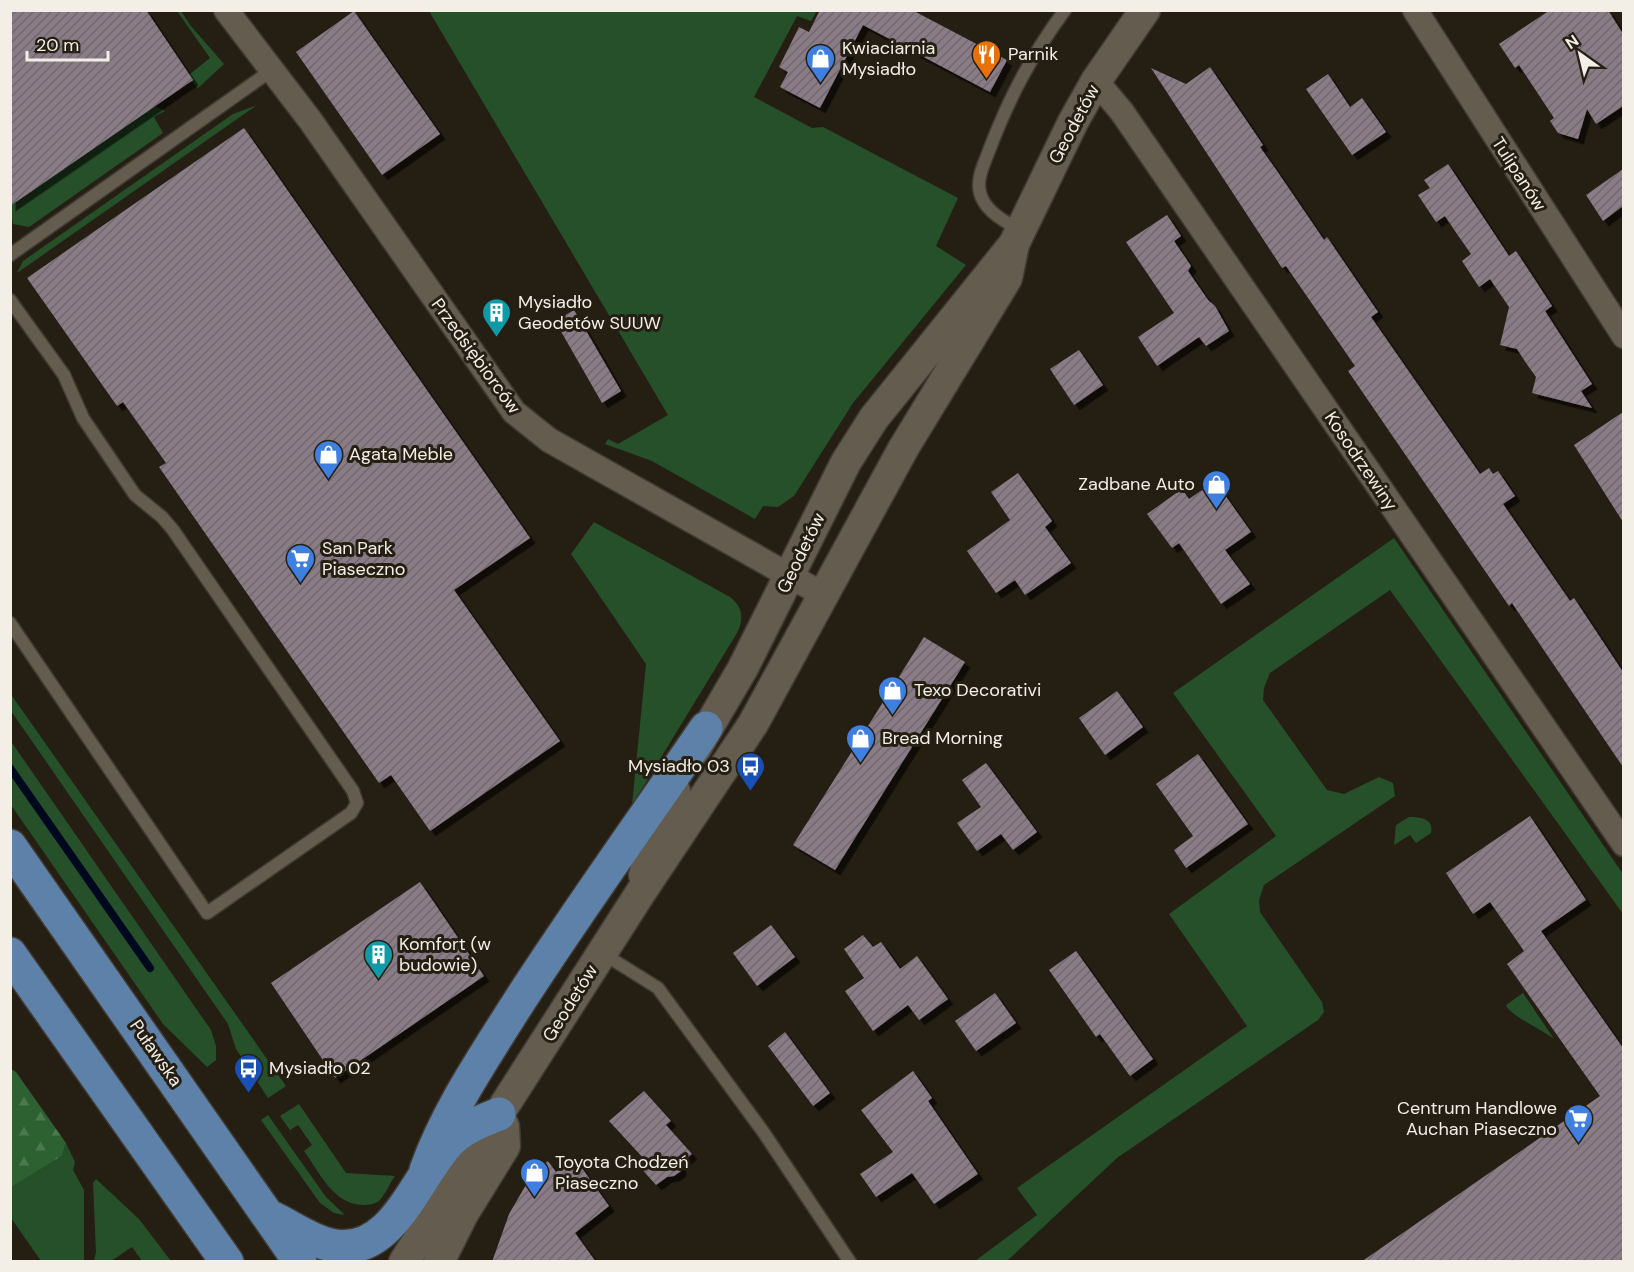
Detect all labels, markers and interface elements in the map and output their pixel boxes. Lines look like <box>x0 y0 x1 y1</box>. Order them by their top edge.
scale bar <box>27 24 108 62</box>
north arrow <box>1550 24 1610 84</box>
text: N <box>1561 30 1583 54</box>
text: 20 m <box>36 33 79 57</box>
place label: Kwiaciarnia Mysiadło <box>842 36 935 81</box>
restaurant icon: Parnik <box>971 38 1003 80</box>
shop icon: Kwiaciarnia Mysiadło <box>805 42 837 84</box>
place label: Parnik <box>1008 42 1058 66</box>
street label: Geodetów <box>1043 80 1105 168</box>
street label: Tulipanów <box>1486 133 1552 216</box>
place label: Mysiadło Geodetów SUUW <box>518 290 661 335</box>
street label: Przedsiębiorców <box>426 293 526 419</box>
building icon: Mysiadło Geodetów SUUW <box>481 296 513 338</box>
street label: Kosodrzewiny <box>1319 407 1403 515</box>
shop icon: Agata Meble <box>312 438 344 480</box>
place label: Agata Meble <box>349 442 453 466</box>
shop icon: Zadbane Auto <box>1200 468 1232 510</box>
place label: Zadbane Auto <box>1078 472 1195 496</box>
street label: Geodetów <box>771 509 831 597</box>
place label: San Park Piaseczno <box>322 536 405 581</box>
supermarket icon: San Park Piaseczno <box>285 542 317 584</box>
shop icon: Texo Decorativi <box>877 674 909 716</box>
place label: Texo Decorativi <box>914 678 1041 702</box>
shop icon: Bread Morning <box>845 722 877 764</box>
place label: Bread Morning <box>882 726 1003 750</box>
bus stop icon: Mysiadło 03 <box>735 750 767 792</box>
place label: Mysiadło 03 <box>628 754 730 778</box>
place label: Komfort (w budowie) <box>399 932 491 977</box>
building icon: Komfort (w budowie) <box>362 938 394 980</box>
street label: Geodetów <box>537 960 603 1046</box>
street label: Puławska <box>124 1015 188 1091</box>
bus stop icon: Mysiadło 02 <box>232 1052 264 1094</box>
place label: Mysiadło 02 <box>269 1056 371 1080</box>
place label: Centrum Handlowe Auchan Piaseczno <box>1397 1096 1557 1141</box>
supermarket icon: Centrum Handlowe Auchan Piaseczno <box>1562 1102 1594 1144</box>
place label: Toyota Chodzeń Piaseczno <box>555 1150 689 1195</box>
shop icon: Toyota Chodzeń Piaseczno <box>518 1156 550 1198</box>

